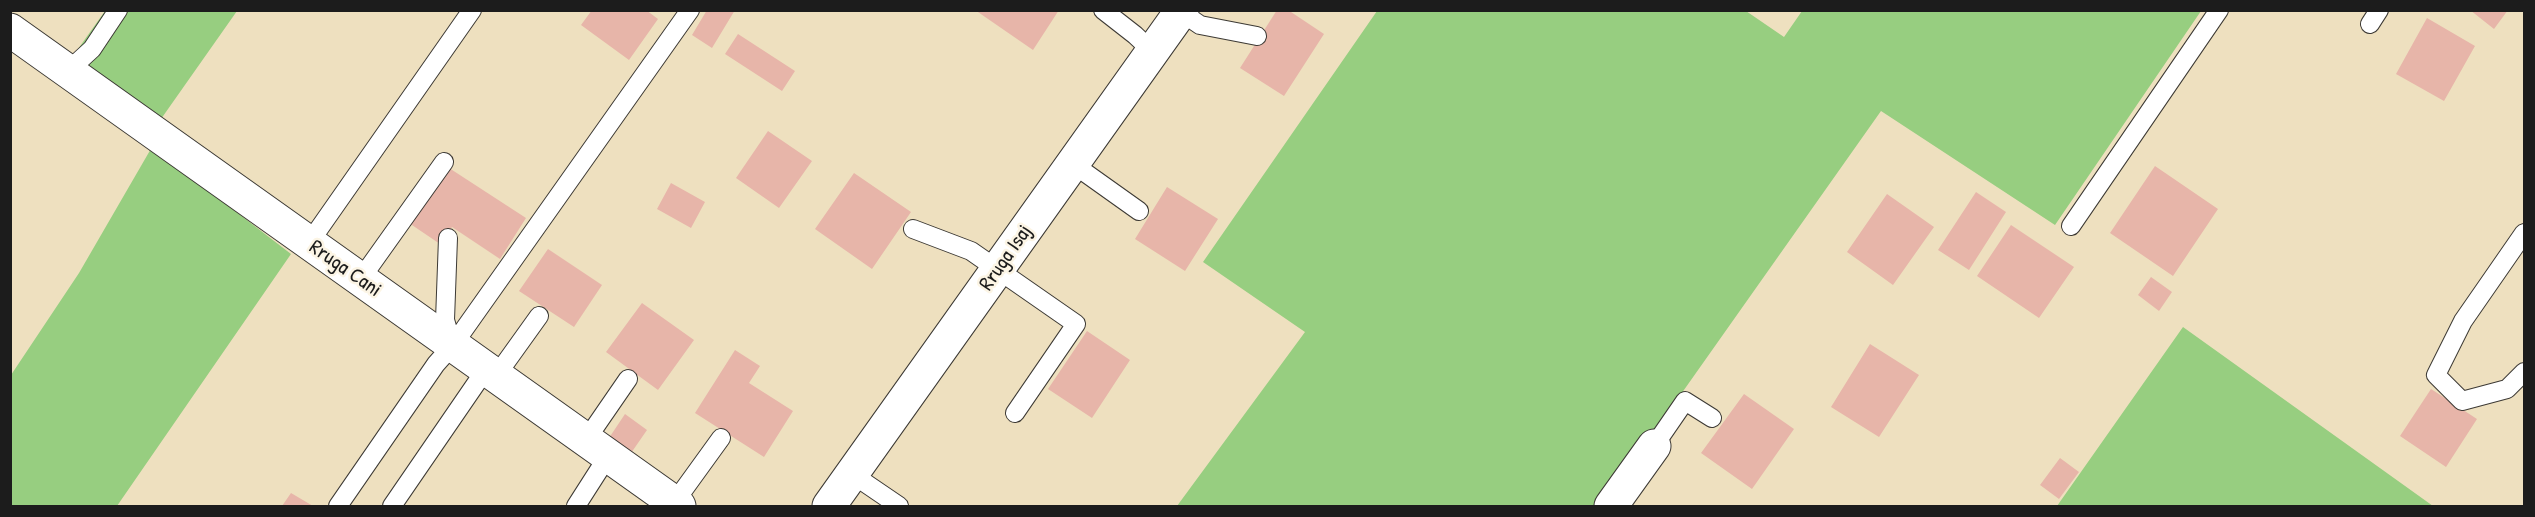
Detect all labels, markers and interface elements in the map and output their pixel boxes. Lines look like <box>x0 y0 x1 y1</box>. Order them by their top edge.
street label: Rruga Isaj <box>974 220 1038 296</box>
street label: Rruga Cani <box>304 235 386 303</box>

